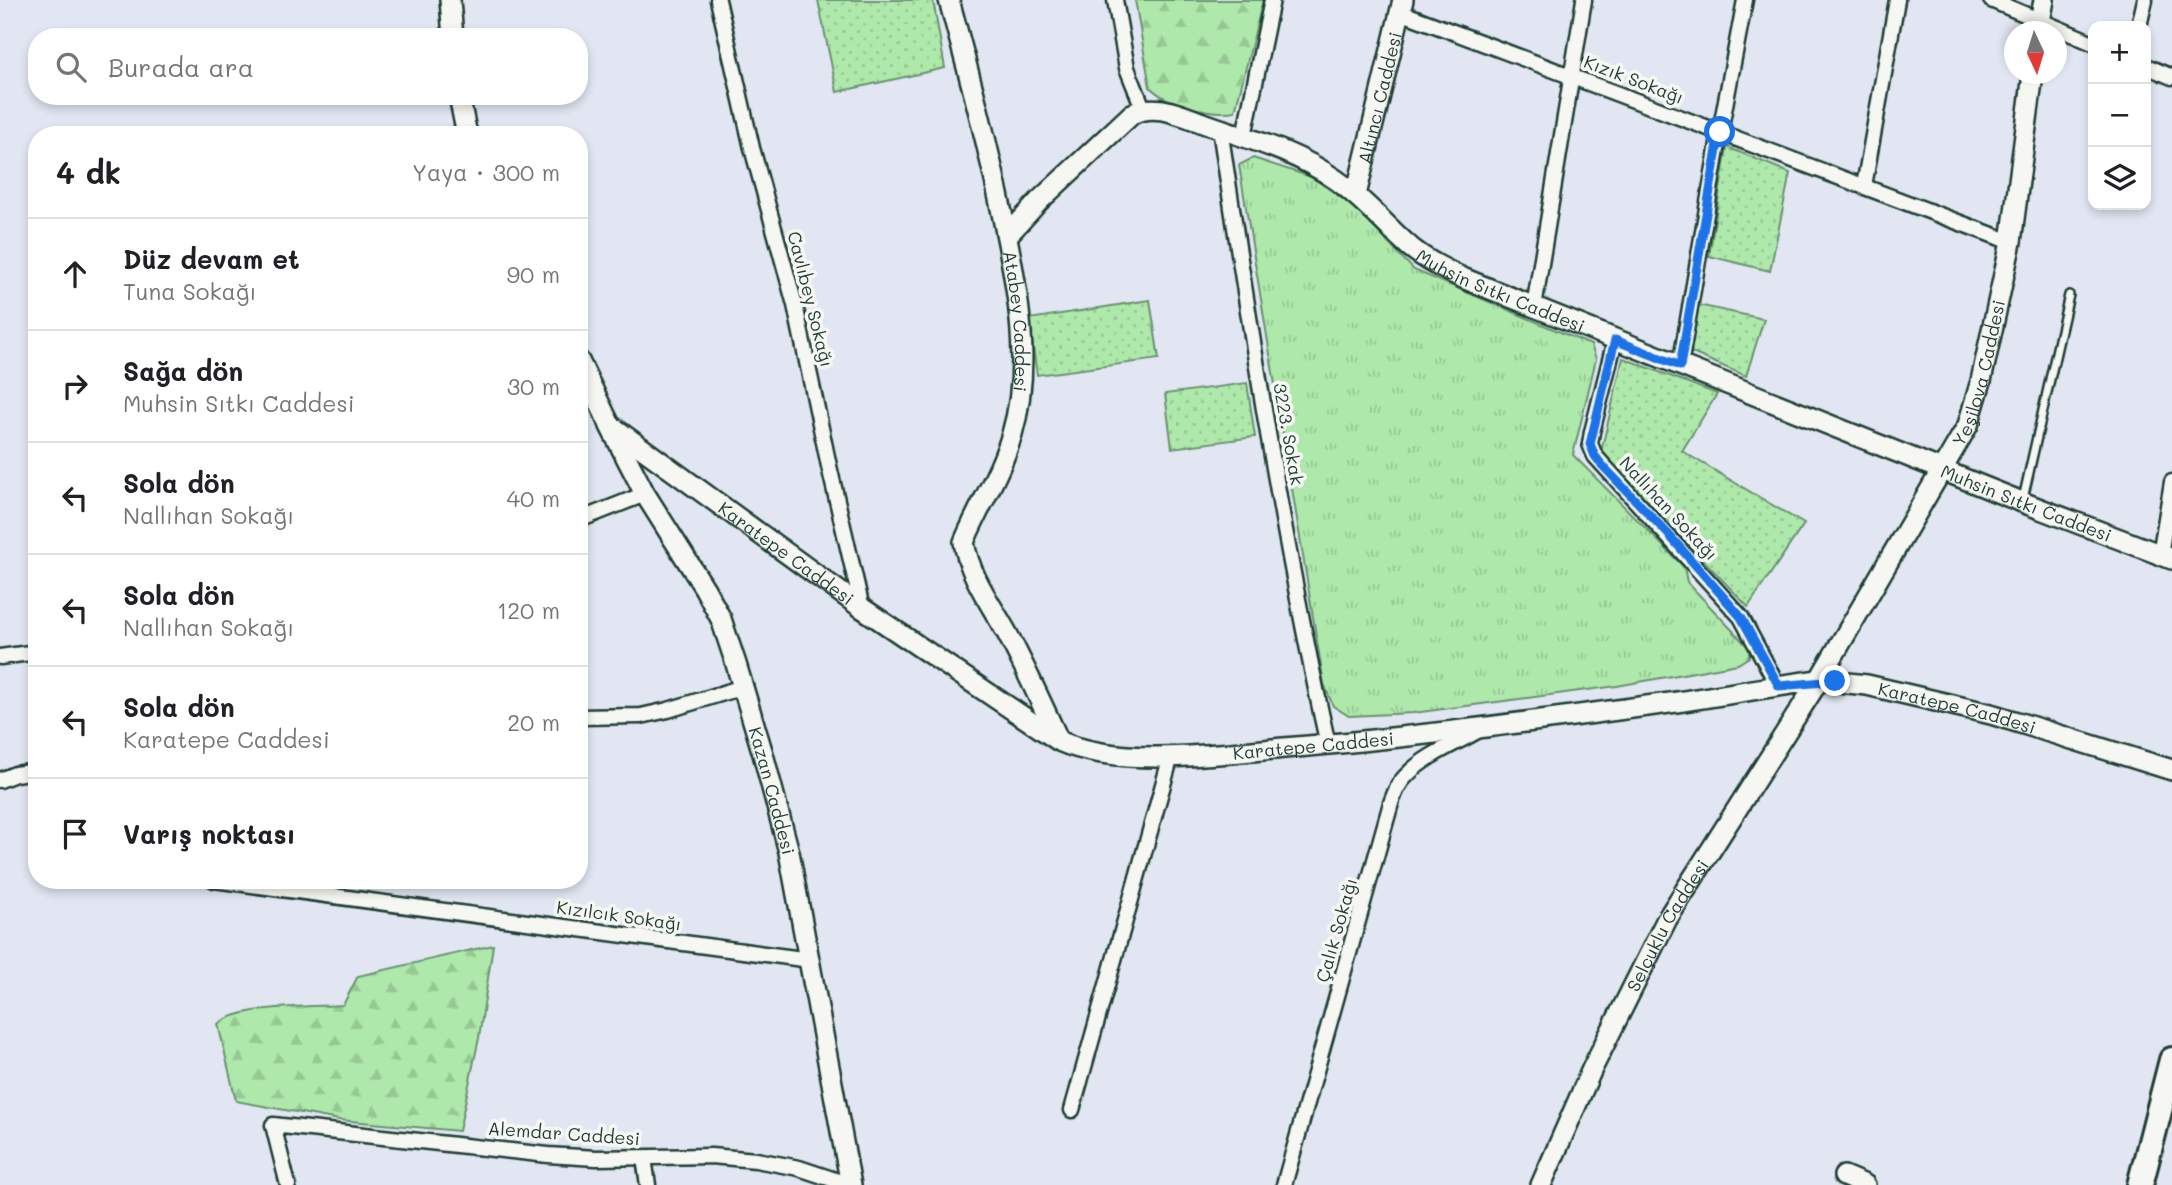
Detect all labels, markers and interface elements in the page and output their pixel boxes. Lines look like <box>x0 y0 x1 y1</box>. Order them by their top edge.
north arrow <box>2004 21 2067 84</box>
map controls <box>2088 21 2151 210</box>
button: + <box>2088 21 2151 84</box>
search box <box>28 28 588 105</box>
street label: Altıncı Caddesi <box>1352 29 1407 166</box>
icon: search <box>52 48 90 86</box>
street label: Kızık Sokağı <box>1581 49 1687 109</box>
text: Burada ara <box>108 50 254 84</box>
button: − <box>2088 84 2151 147</box>
route start <box>1704 116 1735 147</box>
button: layers <box>2088 147 2151 210</box>
text: 4 dk <box>56 152 121 192</box>
text: Yaya · 300 m <box>412 157 560 187</box>
street label: Cavlıbey Sokağı <box>783 229 839 369</box>
text: Düz devam et <box>123 242 300 276</box>
street label: Muhsin Sıtkı Caddesi <box>1412 243 1588 338</box>
street label: Atabey Caddesi <box>998 248 1034 393</box>
icon: ahead <box>56 255 94 293</box>
text: 90 m <box>507 259 560 289</box>
text: Tuna Sokağı <box>123 276 257 306</box>
street label: Yeşilova Caddesi <box>1946 298 2010 451</box>
text: Sağa dön <box>123 354 243 388</box>
icon: right <box>56 367 94 405</box>
text: 30 m <box>507 371 560 401</box>
street label: 3223. Sokak <box>1268 381 1310 487</box>
text: Muhsin Sıtkı Caddesi <box>123 388 355 418</box>
street label: Nallıhan Sokağı <box>1615 451 1723 565</box>
street label: Muhsin Sıtkı Caddesi <box>1937 459 2115 547</box>
text: Sola dön <box>123 466 235 500</box>
icon: left <box>56 479 94 517</box>
text: 40 m <box>507 483 560 513</box>
street label: Karatepe Caddesi <box>714 496 859 610</box>
text: Nallıhan Sokağı <box>123 500 294 530</box>
text: Sola dön <box>123 578 235 612</box>
icon: left <box>56 591 94 629</box>
text: 120 m <box>497 595 560 625</box>
text: Nallıhan Sokağı <box>123 612 294 642</box>
route end <box>1819 665 1850 696</box>
street label: Karatepe Caddesi <box>1876 676 2039 739</box>
text: Sola dön <box>123 690 235 724</box>
icon: left <box>56 703 94 741</box>
text: 20 m <box>507 707 560 737</box>
text: Karatepe Caddesi <box>123 724 330 754</box>
street label: Kazan Caddesi <box>743 724 801 857</box>
street label: Karatepe Caddesi <box>1232 726 1395 765</box>
icon: arrive <box>56 815 94 853</box>
text: Varış noktası <box>123 817 296 851</box>
street label: Selçuklu Caddesi <box>1621 855 1714 996</box>
street label: Çalık Sokağı <box>1310 875 1362 985</box>
street label: Kızılcık Sokağı <box>555 894 683 936</box>
street label: Alemdar Caddesi <box>487 1116 641 1150</box>

